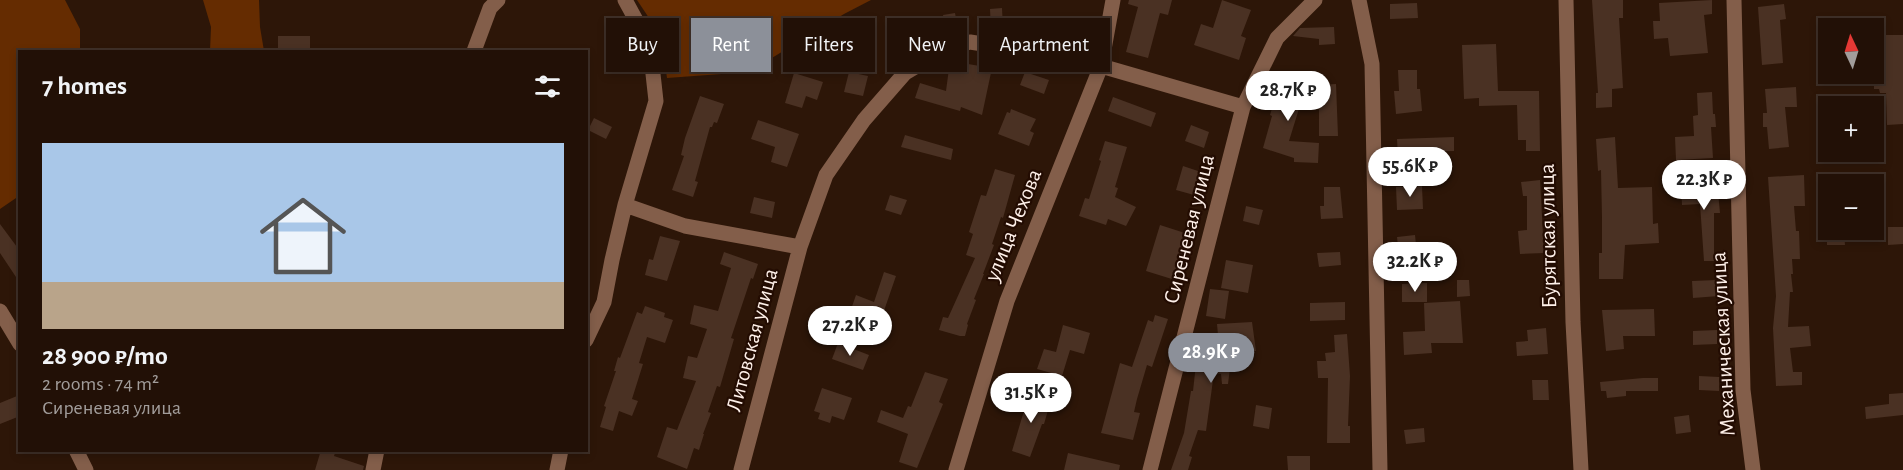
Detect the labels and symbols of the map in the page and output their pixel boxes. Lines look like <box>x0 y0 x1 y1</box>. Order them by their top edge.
north arrow <box>1818 18 1884 84</box>
pin: 28.7K ₽ <box>1233 71 1343 122</box>
pin: 55.6K ₽ <box>1355 147 1465 198</box>
street label: Сиреневая улица <box>1160 152 1218 306</box>
pin: 22.3K ₽ <box>1649 160 1759 211</box>
street label: Бурятская улица <box>1536 163 1560 309</box>
street label: улица Чехова <box>980 166 1045 285</box>
pin: 32.2K ₽ <box>1360 242 1470 293</box>
street label: Механическая улица <box>1707 251 1739 437</box>
street label: Литовская улица <box>722 266 782 414</box>
pin: 27.2K ₽ <box>795 306 905 357</box>
pin: 28.9K ₽ <box>1156 333 1266 384</box>
pin: 31.5K ₽ <box>976 373 1086 424</box>

